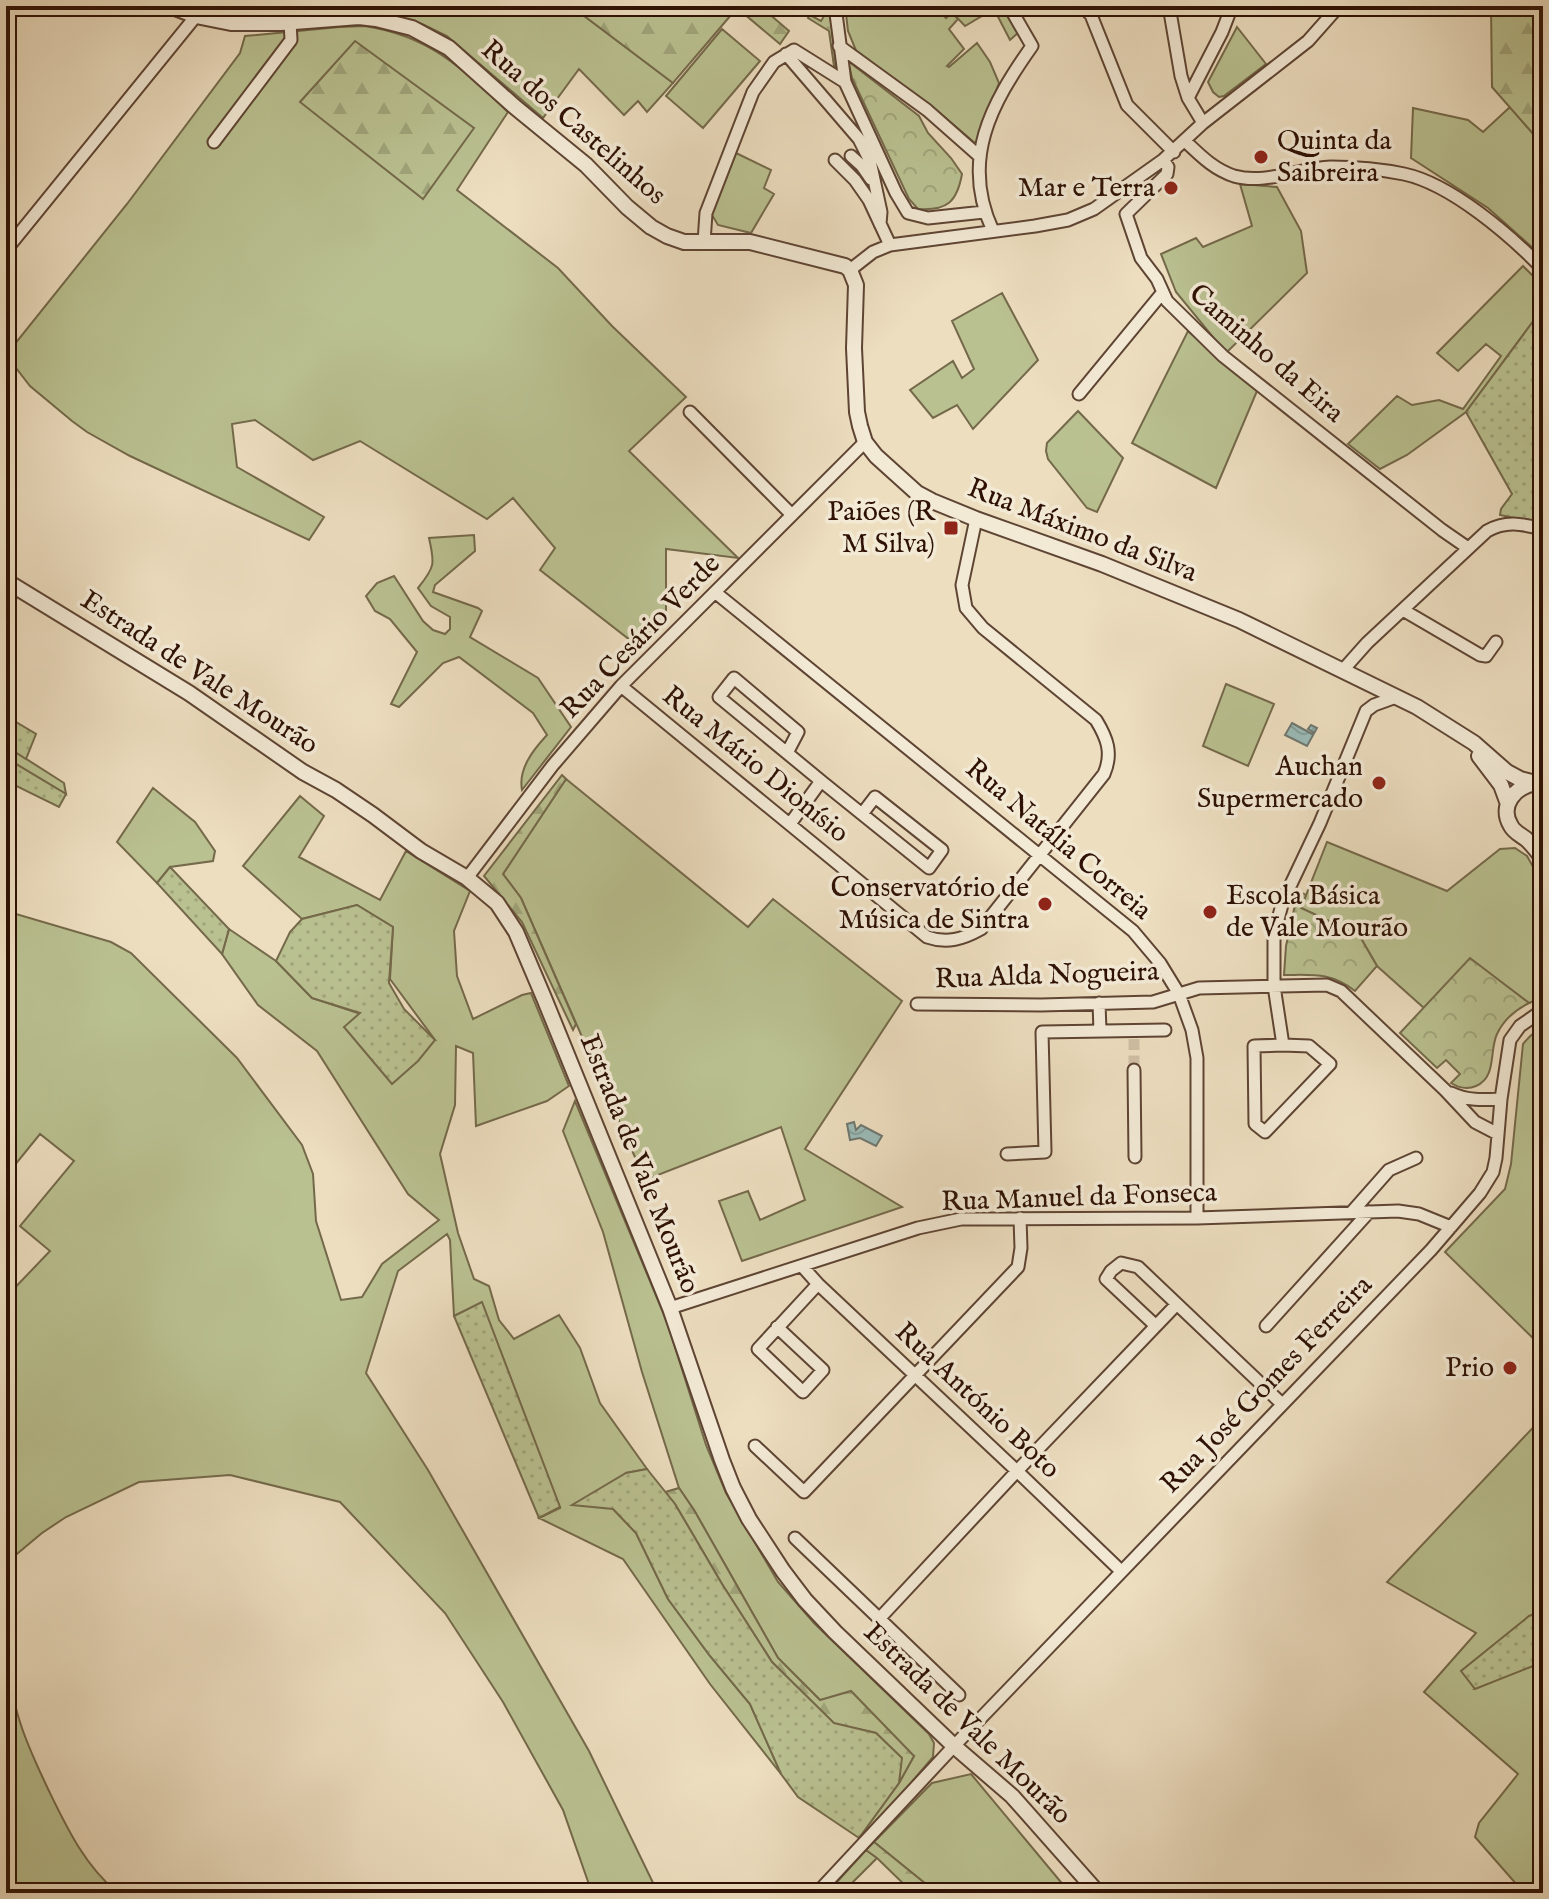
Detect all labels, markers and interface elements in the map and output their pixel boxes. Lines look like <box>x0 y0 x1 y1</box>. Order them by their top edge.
street label: Rua dos Castelinhos <box>473 33 673 213</box>
place label: Quinta da Saibreira <box>1277 124 1393 191</box>
marker: Quinta da Saibreira <box>1252 148 1270 166</box>
place label: Mar e Terra <box>1018 171 1156 206</box>
marker: Mar e Terra <box>1162 179 1180 197</box>
street label: Caminho da Eira <box>1181 277 1352 432</box>
street label: Rua Máximo da Silva <box>962 471 1202 591</box>
place label: Paiões (R M Silva) <box>827 495 936 562</box>
marker: Paiões (R M Silva) <box>942 519 960 537</box>
street label: Rua Cesário Verde <box>554 547 728 727</box>
street label: Estrada de Vale Mourão <box>74 583 324 763</box>
street label: Rua Mário Dionísio <box>654 679 856 851</box>
place label: Auchan Supermercado <box>1197 750 1363 817</box>
street label: Rua Natália Correia <box>958 752 1159 929</box>
marker: Auchan Supermercado <box>1370 774 1388 792</box>
place label: Conservatório de Música de Sintra <box>830 871 1030 938</box>
place label: Escola Básica de Vale Mourão <box>1226 879 1408 946</box>
marker: Conservatório de Música de Sintra <box>1036 895 1054 913</box>
marker: Escola Básica de Vale Mourão <box>1201 903 1219 921</box>
street label: Rua Alda Nogueira <box>934 955 1161 997</box>
street label: Estrada de Vale Mourão <box>571 1029 707 1299</box>
street label: Rua Manuel da Fonseca <box>941 1176 1218 1220</box>
street label: Rua José Gomes Ferreira <box>1154 1268 1381 1501</box>
street label: Rua António Boto <box>887 1315 1067 1487</box>
place label: Prio <box>1445 1351 1494 1386</box>
marker: Prio <box>1501 1359 1519 1377</box>
street label: Estrada de Vale Mourão <box>855 1615 1079 1833</box>

